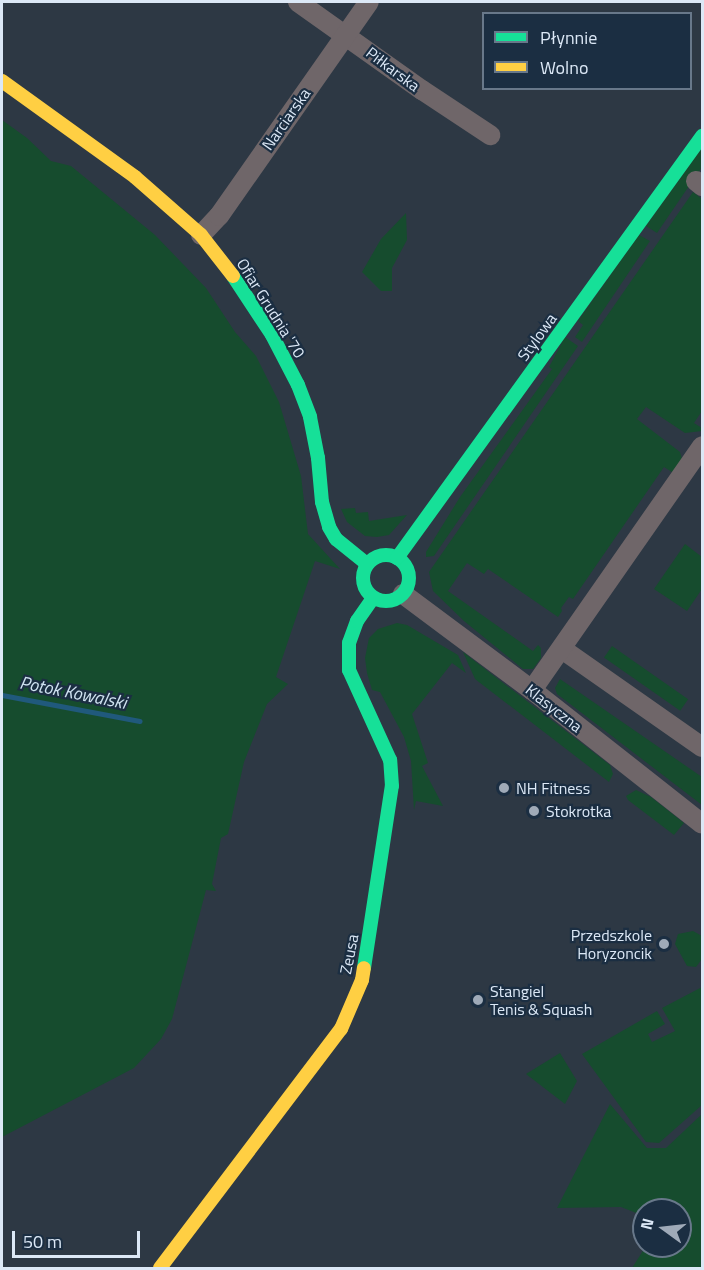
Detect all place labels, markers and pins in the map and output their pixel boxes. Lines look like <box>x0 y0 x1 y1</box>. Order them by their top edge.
place label: NH Fitness <box>516 778 590 798</box>
marker: NH Fitness <box>497 781 511 795</box>
place label: Stokrotka <box>546 801 611 821</box>
marker: Stokrotka <box>527 804 541 818</box>
place label: Przedszkole Horyzoncik <box>571 925 652 963</box>
marker: Przedszkole Horyzoncik <box>657 937 671 951</box>
place label: Stangiel Tenis & Squash <box>490 981 592 1019</box>
marker: Stangiel Tenis & Squash <box>471 993 485 1007</box>

